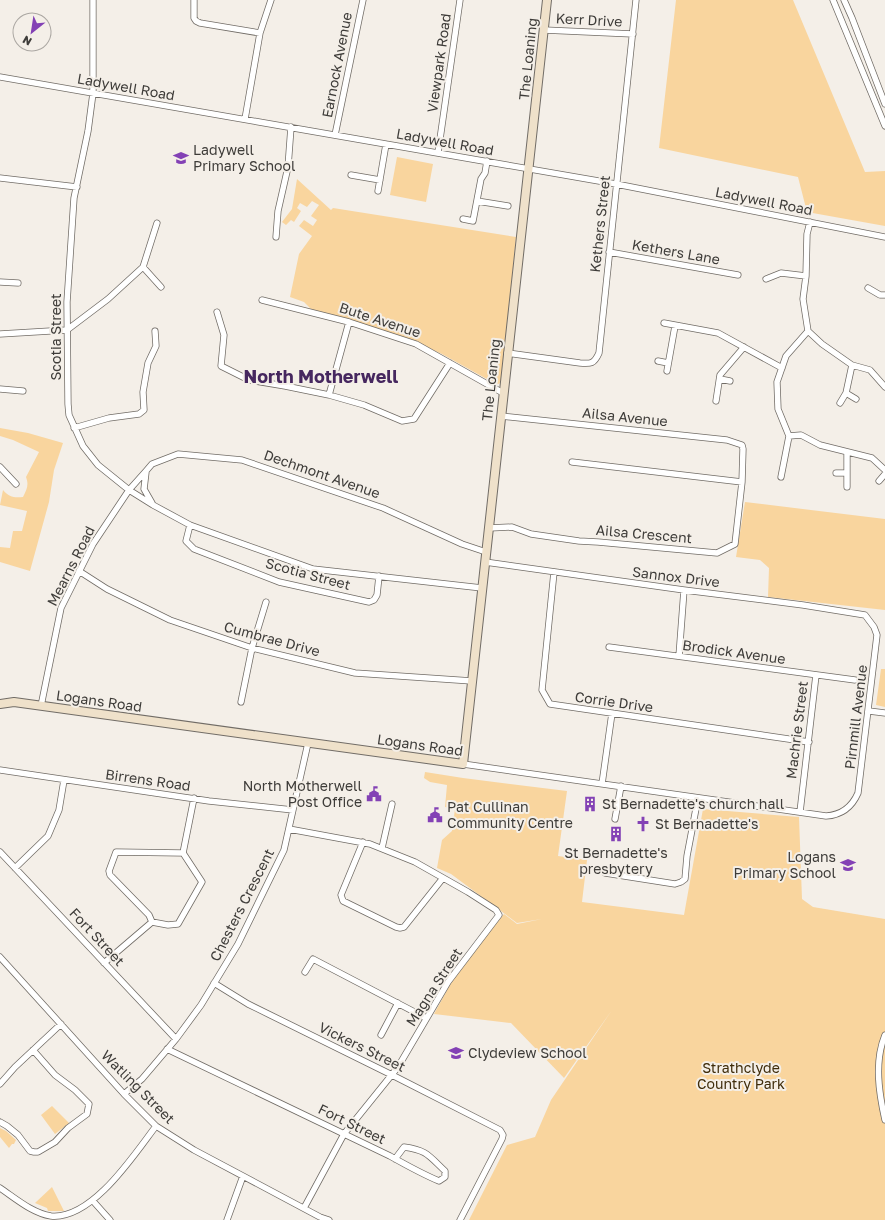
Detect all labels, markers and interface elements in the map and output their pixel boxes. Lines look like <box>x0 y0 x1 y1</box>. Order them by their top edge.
street label: Kerr Drive <box>555 9 623 30</box>
street label: Earnock Avenue <box>318 11 355 119</box>
north arrow <box>12 12 52 52</box>
street label: Viewpark Road <box>423 12 454 114</box>
street label: The Loaning <box>515 17 540 101</box>
text: N <box>20 33 34 49</box>
street label: Ladywell Road <box>76 70 176 103</box>
street label: Ladywell Road <box>395 125 495 158</box>
place label: Ladywell Primary School <box>193 141 295 174</box>
school or university icon: Ladywell Primary School <box>172 149 190 167</box>
street label: Kethers Street <box>586 174 613 273</box>
street label: Ladywell Road <box>714 183 814 218</box>
street label: Kethers Lane <box>631 235 721 268</box>
street label: Scotia Street <box>47 293 64 381</box>
street label: Bute Avenue <box>337 298 423 341</box>
street label: The Loaning <box>478 338 503 422</box>
district label: North Motherwell <box>244 365 398 387</box>
street label: Ailsa Avenue <box>581 404 669 429</box>
street label: Dechmont Avenue <box>262 446 383 501</box>
street label: Ailsa Crescent <box>595 521 693 546</box>
street label: Mearns Road <box>43 523 98 609</box>
street label: Scotia Street <box>264 554 352 593</box>
street label: Sannox Drive <box>631 563 721 590</box>
street label: Cumbrae Drive <box>222 618 322 659</box>
street label: Brodick Avenue <box>681 636 787 667</box>
street label: Pirnmill Avenue <box>841 664 870 770</box>
street label: Machrie Street <box>782 680 811 780</box>
street label: Logans Road <box>55 686 143 715</box>
street label: Corrie Drive <box>574 688 654 715</box>
street label: Logans Road <box>376 730 464 759</box>
street label: Birrens Road <box>104 765 192 794</box>
place label: North Motherwell Post Office <box>243 777 362 810</box>
public building icon: North Motherwell Post Office <box>365 785 383 803</box>
building icon: St Bernadette's church hall <box>581 795 599 813</box>
place label: St Bernadette's church hall <box>602 795 784 812</box>
place label: Pat Cullinan Community Centre <box>447 798 573 831</box>
public building icon: Pat Cullinan Community Centre <box>426 806 444 824</box>
church icon: St Bernadette's <box>634 815 652 833</box>
place label: St Bernadette's <box>655 815 759 832</box>
building icon: St Bernadette's presbytery <box>607 825 625 843</box>
place label: St Bernadette's presbytery <box>564 844 668 877</box>
street label: Chesters Crescent <box>206 846 277 964</box>
place label: Logans Primary School <box>734 848 836 881</box>
school or university icon: Logans Primary School <box>839 856 857 874</box>
street label: Fort Street <box>66 904 128 969</box>
street label: Magna Street <box>402 944 465 1029</box>
street label: Vickers Street <box>316 1018 408 1075</box>
school or university icon: Clydeview School <box>447 1044 465 1062</box>
place label: Clydeview School <box>468 1044 587 1061</box>
street label: Watling Street <box>98 1046 179 1127</box>
park label: Strathclyde Country Park <box>697 1059 785 1092</box>
street label: Fort Street <box>316 1100 389 1147</box>

